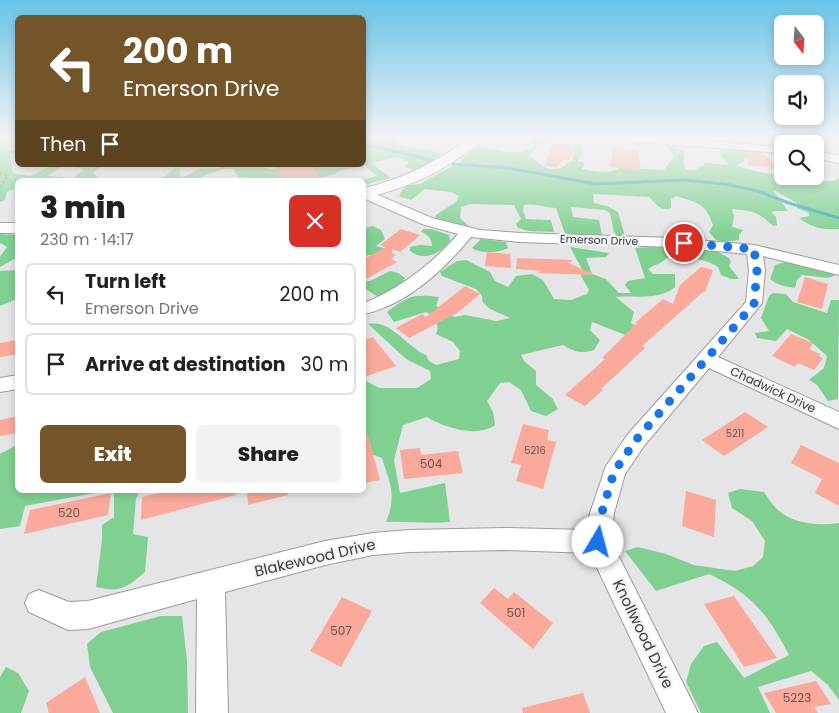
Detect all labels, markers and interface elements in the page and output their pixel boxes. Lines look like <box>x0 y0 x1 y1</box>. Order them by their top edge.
north arrow <box>774 15 824 65</box>
map controls <box>774 15 824 185</box>
text: 200 m <box>123 26 233 75</box>
icon: left <box>40 35 105 100</box>
text: Emerson Drive <box>123 73 279 104</box>
button: sound <box>774 75 824 125</box>
icon: arrive <box>96 130 124 158</box>
text: Then <box>40 131 86 158</box>
button: search <box>774 135 824 185</box>
text: 3 min <box>40 186 126 229</box>
button: close <box>289 195 341 247</box>
pin <box>663 222 705 264</box>
text: 230 m · 14:17 <box>40 228 134 251</box>
icon: arrive <box>670 229 698 257</box>
street label: Emerson Drive <box>560 231 639 249</box>
text: Turn left <box>85 268 166 295</box>
icon: left <box>42 280 70 308</box>
text: 200 m <box>280 281 339 308</box>
text: Emerson Drive <box>85 297 199 320</box>
icon: arrive <box>42 350 70 378</box>
text: Arrive at destination <box>85 351 286 378</box>
text: 30 m <box>301 351 348 378</box>
street label: Chadwick Drive <box>728 362 819 417</box>
button: Exit <box>40 425 186 483</box>
button: Share <box>196 425 341 483</box>
house number: 5211 <box>726 426 744 441</box>
house number: 5216 <box>524 443 546 458</box>
house number: 504 <box>420 455 443 472</box>
house number: 520 <box>58 504 80 521</box>
position arrow <box>571 515 623 567</box>
street label: Blakewood Drive <box>252 533 377 582</box>
street label: Knollwood Drive <box>608 576 679 692</box>
house number: 501 <box>507 604 525 621</box>
house number: 507 <box>330 622 352 639</box>
house number: 5223 <box>783 689 811 706</box>

